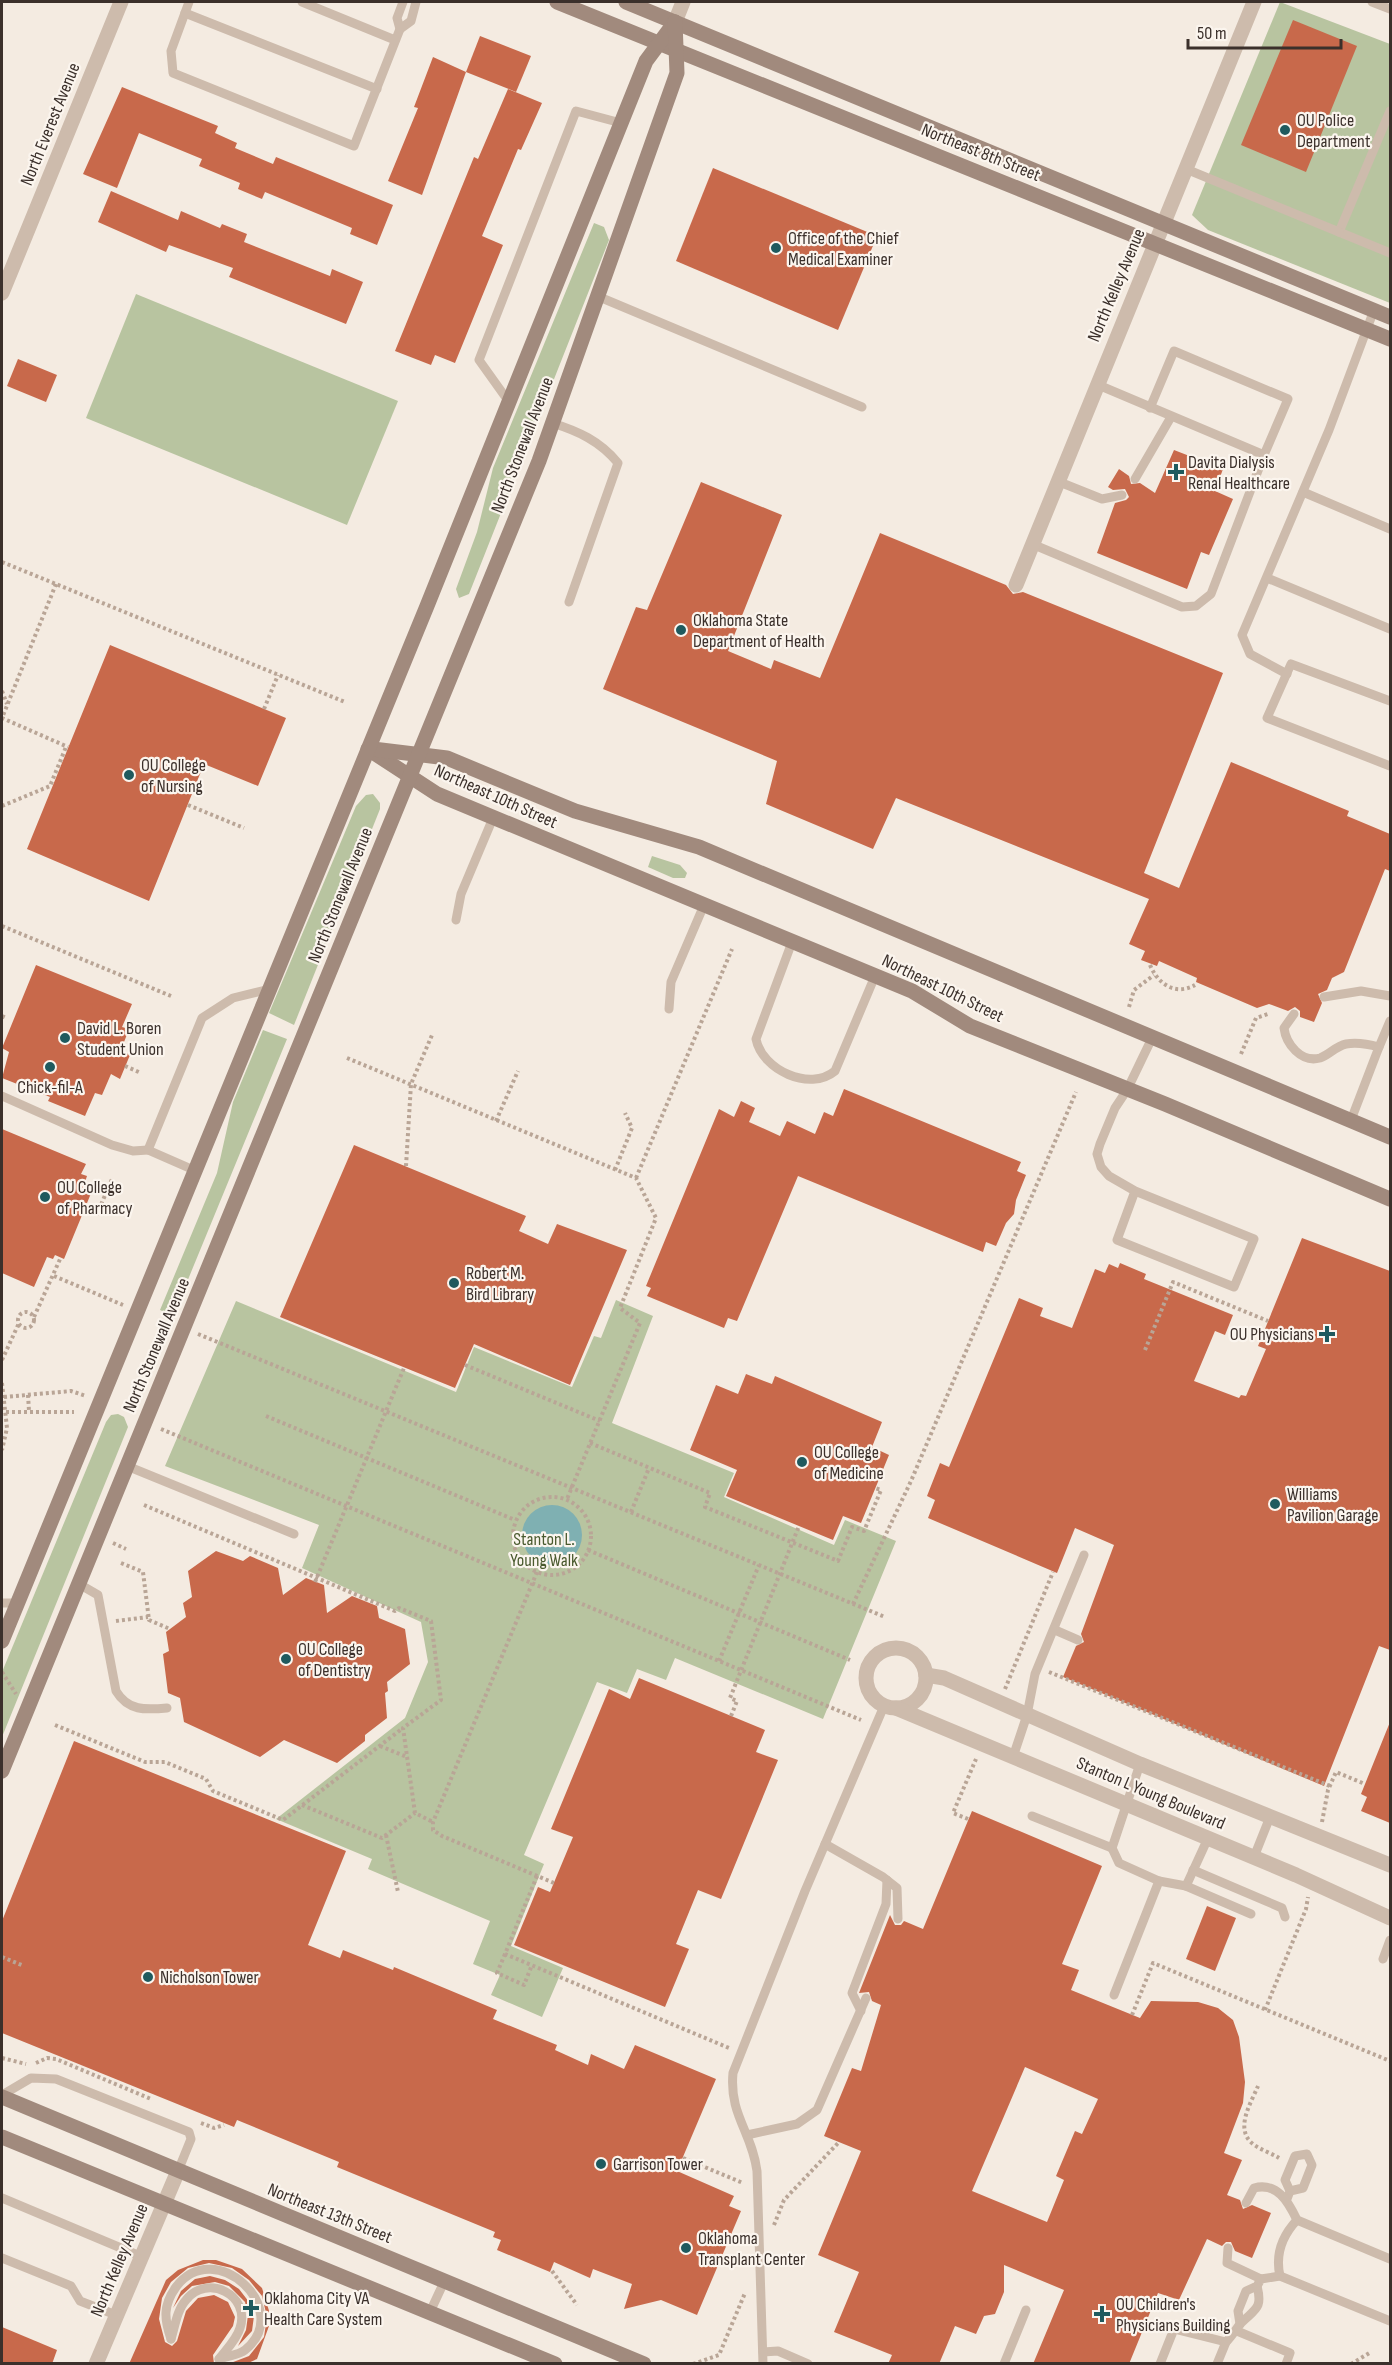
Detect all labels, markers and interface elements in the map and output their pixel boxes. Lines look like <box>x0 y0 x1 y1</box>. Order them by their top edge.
scale bar <box>1188 12 1341 50</box>
text: 50 m <box>1197 23 1227 44</box>
street label: North Everest Avenue <box>16 60 85 189</box>
place label: OU Police Department <box>1297 110 1371 152</box>
street label: Northeast 8th Street <box>918 119 1044 186</box>
marker: OU Police Department <box>1278 123 1292 137</box>
street label: North Kelley Avenue <box>1083 226 1150 345</box>
place label: Office of the Chief Medical Examiner <box>788 228 899 270</box>
marker: Office of the Chief Medical Examiner <box>769 241 783 255</box>
street label: North Stonewall Avenue <box>487 374 558 516</box>
place label: Davita Dialysis Renal Healthcare <box>1188 452 1290 494</box>
marker: Davita Dialysis Renal Healthcare <box>1169 465 1183 479</box>
place label: Oklahoma State Department of Health <box>693 610 825 652</box>
marker: Oklahoma State Department of Health <box>674 623 688 637</box>
place label: OU College of Nursing <box>141 755 206 797</box>
street label: Northeast 10th Street <box>431 760 561 833</box>
marker: OU College of Nursing <box>122 768 136 782</box>
street label: North Stonewall Avenue <box>304 825 377 966</box>
street label: Northeast 10th Street <box>879 950 1007 1027</box>
place label: David L. Boren Student Union <box>77 1018 164 1060</box>
marker: David L. Boren Student Union <box>58 1031 72 1045</box>
marker: Chick-fil-A <box>43 1060 57 1074</box>
place label: Chick-fil-A <box>17 1077 83 1098</box>
place label: OU College of Pharmacy <box>57 1177 132 1219</box>
marker: OU College of Pharmacy <box>38 1190 52 1204</box>
place label: Robert M. Bird Library <box>466 1263 534 1305</box>
street label: North Stonewall Avenue <box>119 1275 194 1416</box>
marker: Robert M. Bird Library <box>447 1276 461 1290</box>
place label: OU Physicians <box>1230 1324 1314 1345</box>
marker: OU Physicians <box>1318 1325 1336 1343</box>
place label: OU College of Medicine <box>814 1442 884 1484</box>
marker: OU College of Medicine <box>795 1455 809 1469</box>
place label: Williams Pavilion Garage <box>1287 1484 1379 1526</box>
marker: Williams Pavilion Garage <box>1268 1497 1282 1511</box>
park label: Stanton L. Young Walk <box>510 1529 578 1571</box>
place label: OU College of Dentistry <box>298 1639 371 1681</box>
marker: OU College of Dentistry <box>279 1652 293 1666</box>
street label: Stanton L Young Boulevard <box>1073 1753 1228 1834</box>
place label: Nicholson Tower <box>160 1967 259 1988</box>
marker: Nicholson Tower <box>141 1970 155 1984</box>
place label: Garrison Tower <box>613 2154 703 2175</box>
marker: Garrison Tower <box>594 2157 608 2171</box>
street label: Northeast 13th Street <box>265 2179 395 2248</box>
street label: North Kelley Avenue <box>86 2201 153 2320</box>
place label: Oklahoma Transplant Center <box>698 2228 805 2270</box>
marker: Oklahoma Transplant Center <box>679 2241 693 2255</box>
place label: Oklahoma City VA Health Care System <box>264 2288 382 2330</box>
place label: OU Children's Physicians Building <box>1116 2294 1230 2336</box>
marker: Oklahoma City VA Health Care System <box>242 2299 260 2317</box>
marker: OU Children's Physicians Building <box>1093 2305 1111 2323</box>

